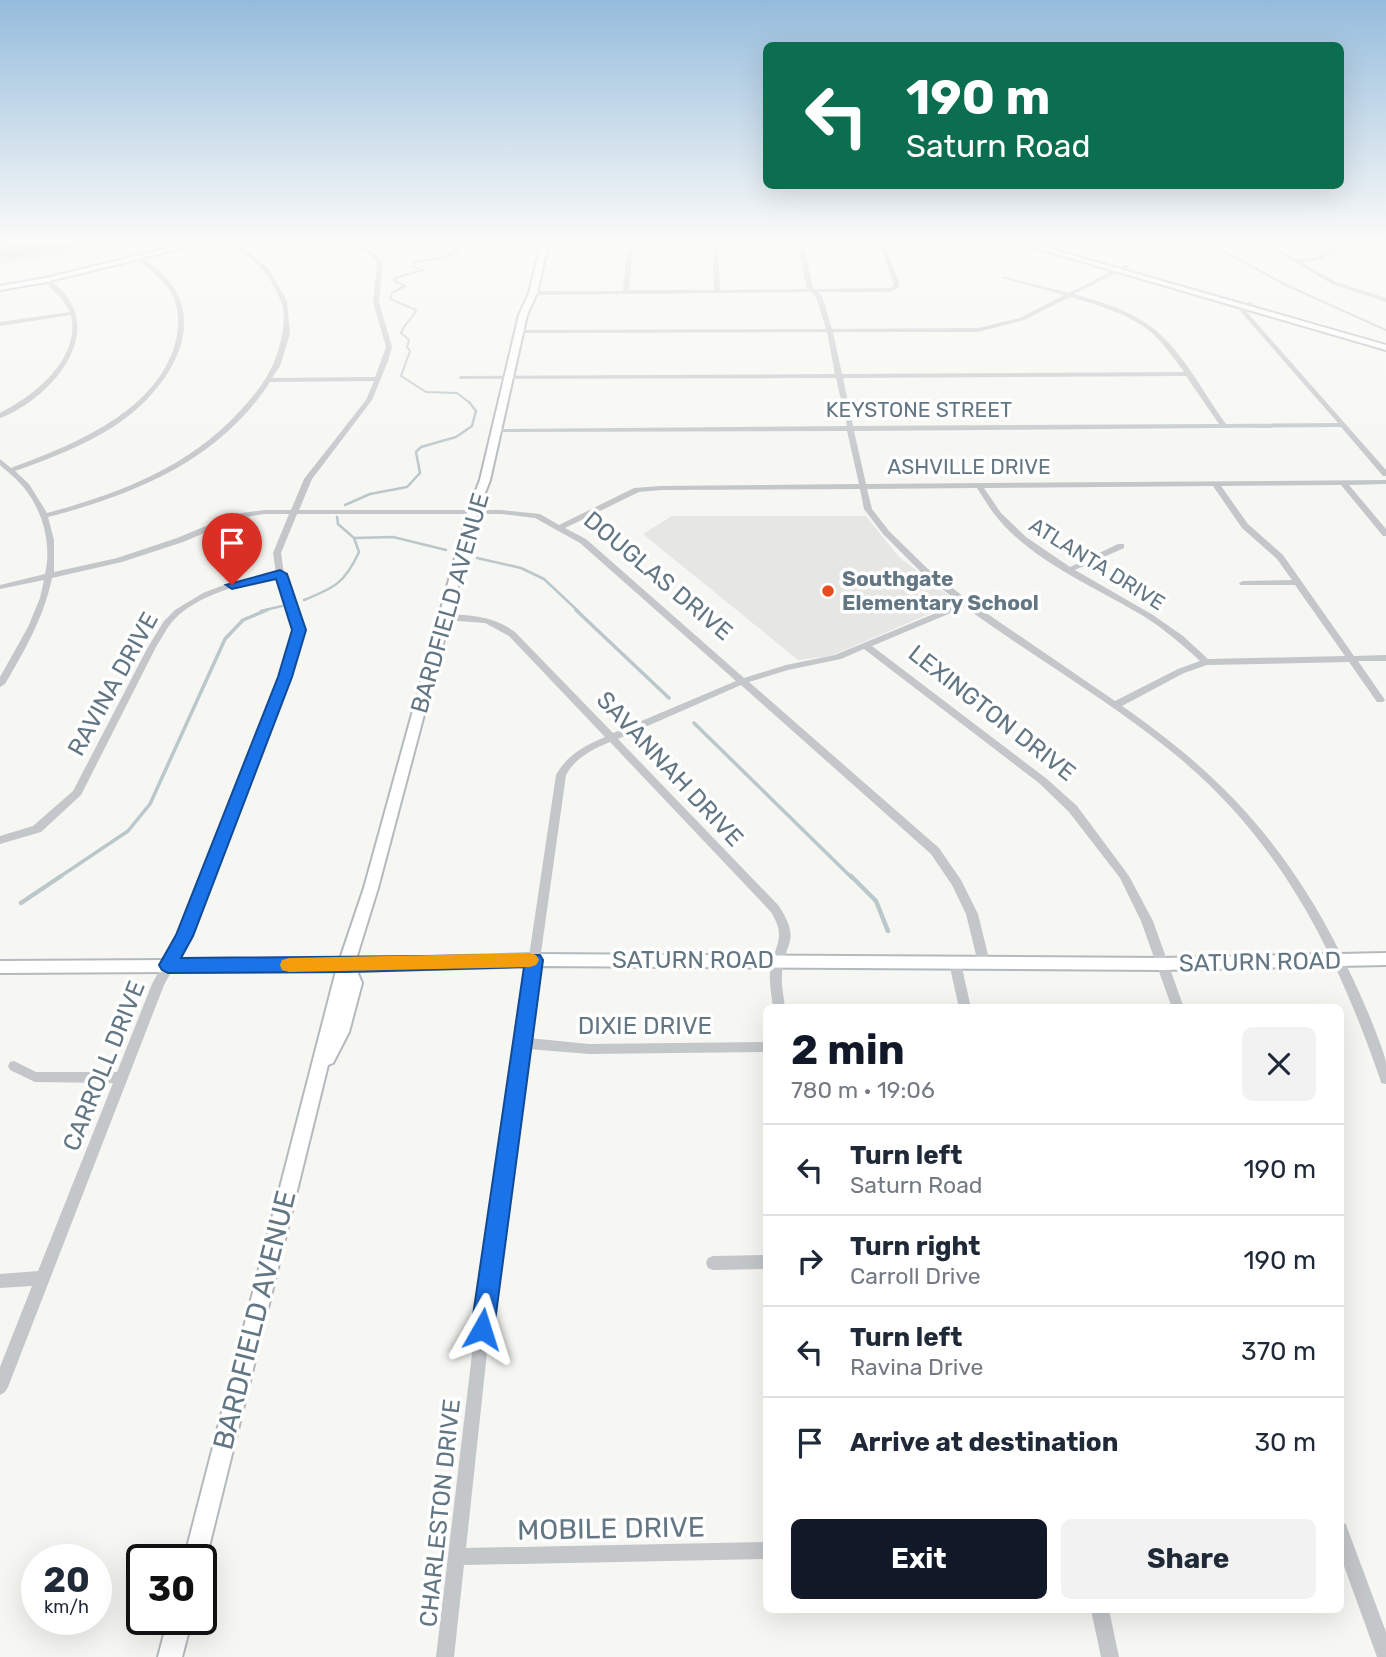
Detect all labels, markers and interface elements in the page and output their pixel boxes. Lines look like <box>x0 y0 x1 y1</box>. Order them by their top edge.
text: 190 m <box>906 68 1050 126</box>
icon: left <box>791 70 882 161</box>
text: Saturn Road <box>906 127 1090 165</box>
street label: KEYSTONE STREET <box>826 397 1012 422</box>
street label: ASHVILLE DRIVE <box>887 454 1051 479</box>
street label: BARDFIELD AVENUE <box>405 490 495 716</box>
street label: DOUGLAS DRIVE <box>578 506 738 646</box>
street label: ATLANTA DRIVE <box>1025 512 1170 615</box>
pin <box>202 513 262 585</box>
icon: arrive <box>213 524 251 562</box>
place label: Southgate Elementary School <box>842 566 1039 615</box>
marker: Southgate Elementary School <box>820 583 836 599</box>
street label: RAVINA DRIVE <box>62 607 164 761</box>
street label: LEXINGTON DRIVE <box>903 639 1081 787</box>
street label: SAVANNAH DRIVE <box>591 686 749 852</box>
street label: SATURN ROAD <box>612 946 774 974</box>
street label: SATURN ROAD <box>1179 947 1341 977</box>
street label: CARROLL DRIVE <box>57 977 151 1155</box>
street label: DIXIE DRIVE <box>578 1012 712 1040</box>
text: 2 min <box>791 1025 905 1075</box>
button: close <box>1242 1027 1316 1101</box>
text: 780 m · 19:06 <box>791 1076 935 1104</box>
text: Turn left <box>850 1140 962 1171</box>
icon: left <box>791 1151 829 1189</box>
text: 190 m <box>1243 1154 1316 1185</box>
text: Saturn Road <box>850 1171 983 1199</box>
street label: BARDFIELD AVENUE <box>206 1187 303 1453</box>
text: Turn right <box>850 1231 980 1262</box>
icon: right <box>791 1242 829 1280</box>
text: 190 m <box>1243 1245 1316 1276</box>
text: Carroll Drive <box>850 1262 981 1290</box>
position arrow <box>445 1292 519 1366</box>
text: Turn left <box>850 1322 962 1353</box>
icon: left <box>791 1333 829 1371</box>
text: 370 m <box>1241 1336 1316 1367</box>
text: Ravina Drive <box>850 1353 983 1381</box>
street label: CHARLESTON DRIVE <box>414 1398 466 1628</box>
icon: arrive <box>791 1424 829 1462</box>
text: Arrive at destination <box>850 1427 1118 1458</box>
text: 30 m <box>1254 1427 1316 1458</box>
street label: MOBILE DRIVE <box>517 1510 705 1547</box>
button: Exit <box>791 1519 1047 1599</box>
button: Share <box>1061 1519 1316 1599</box>
speed limit sign: 30 <box>126 1544 217 1635</box>
text: 20 <box>43 1559 90 1601</box>
text: km/h <box>44 1596 89 1618</box>

